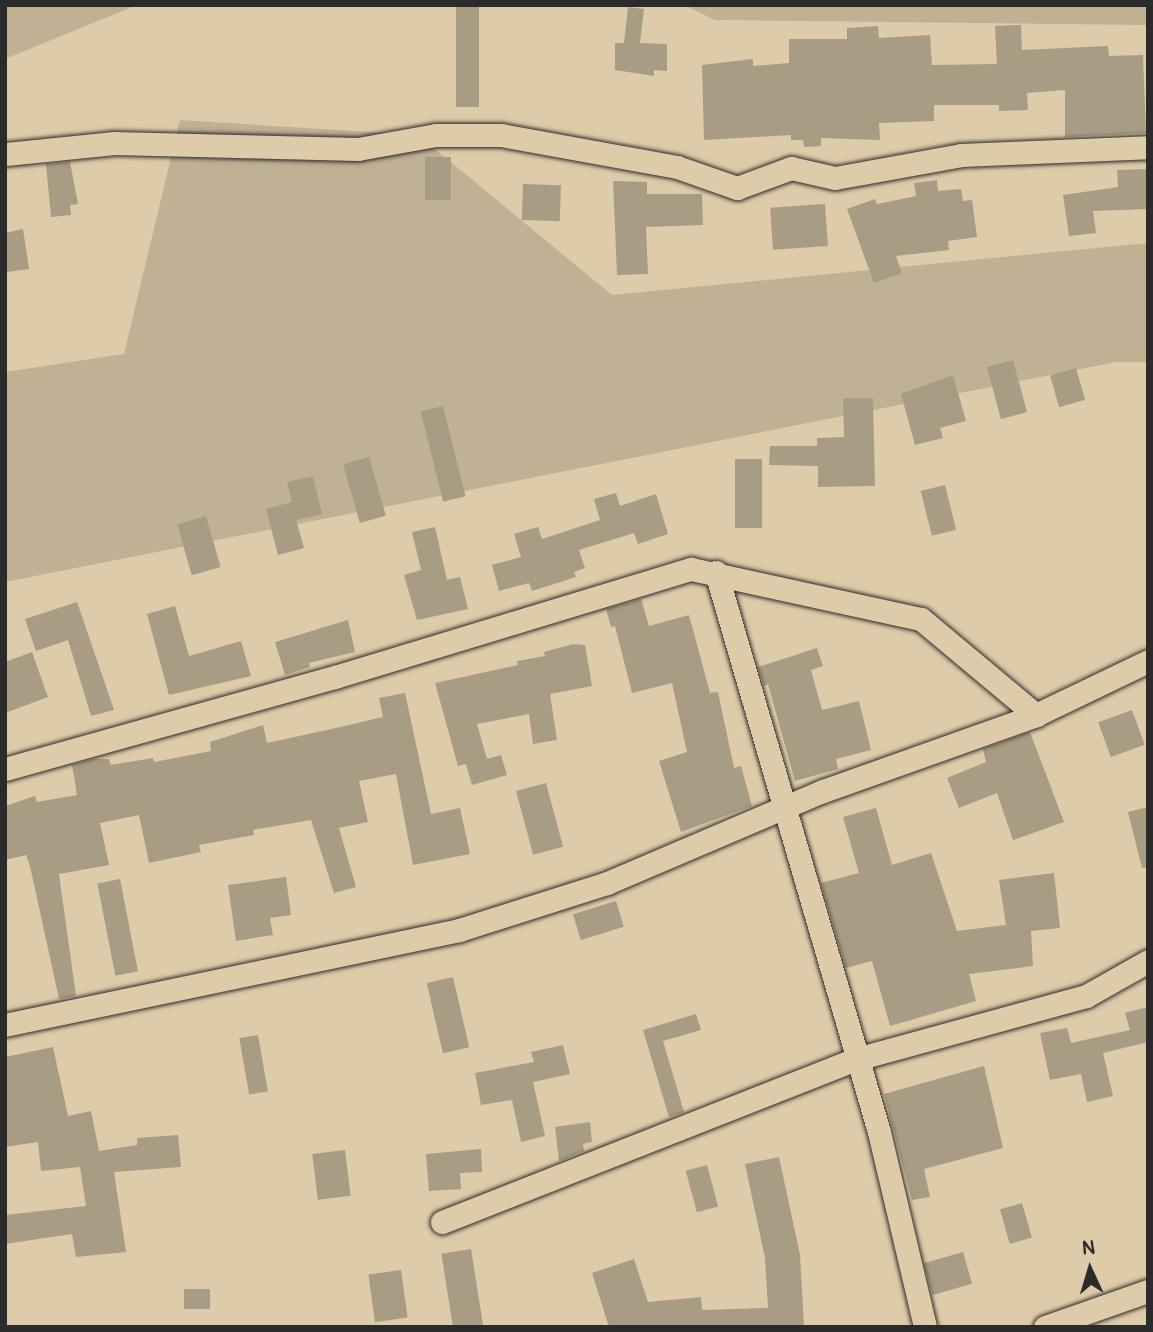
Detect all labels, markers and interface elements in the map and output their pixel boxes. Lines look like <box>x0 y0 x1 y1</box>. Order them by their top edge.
north arrow <box>1055 1234 1125 1304</box>
text: N <box>1081 1236 1096 1260</box>

